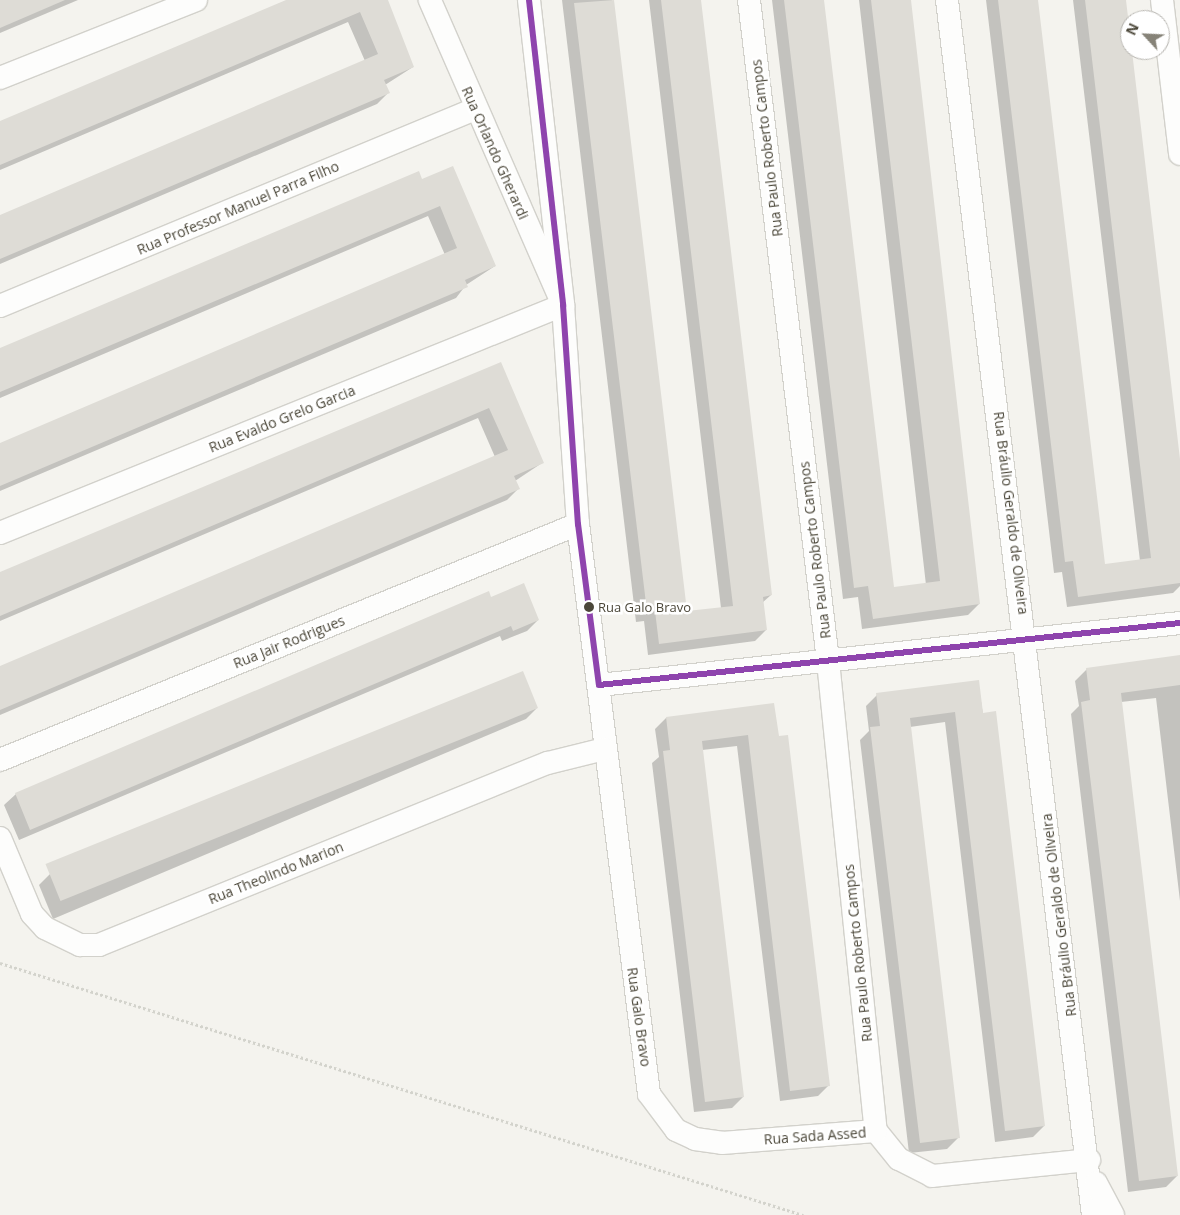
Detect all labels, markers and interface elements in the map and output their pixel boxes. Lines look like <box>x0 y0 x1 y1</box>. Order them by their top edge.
north arrow <box>1120 10 1170 60</box>
text: N <box>1121 20 1143 38</box>
street label: Rua Paulo Roberto Campos <box>748 58 786 238</box>
street label: Rua Orlando Gherardi <box>458 84 532 222</box>
street label: Rua Professor Manuel Parra Filho <box>134 158 342 258</box>
street label: Rua Evaldo Grelo Garcia <box>206 382 358 456</box>
street label: Rua Bráulio Geraldo de Oliveira <box>990 410 1032 616</box>
street label: Rua Paulo Roberto Campos <box>796 460 834 640</box>
place label: Rua Galo Bravo <box>598 599 691 615</box>
marker: Rua Galo Bravo <box>584 602 594 612</box>
street label: Rua Jair Rodrigues <box>231 612 347 672</box>
street label: Rua Bráulio Geraldo de Oliveira <box>1038 812 1080 1018</box>
street label: Rua Theolindo Marion <box>206 838 346 908</box>
street label: Rua Paulo Roberto Campos <box>840 863 876 1043</box>
street label: Rua Galo Bravo <box>624 966 654 1068</box>
street label: Rua Sada Assed <box>763 1124 867 1148</box>

